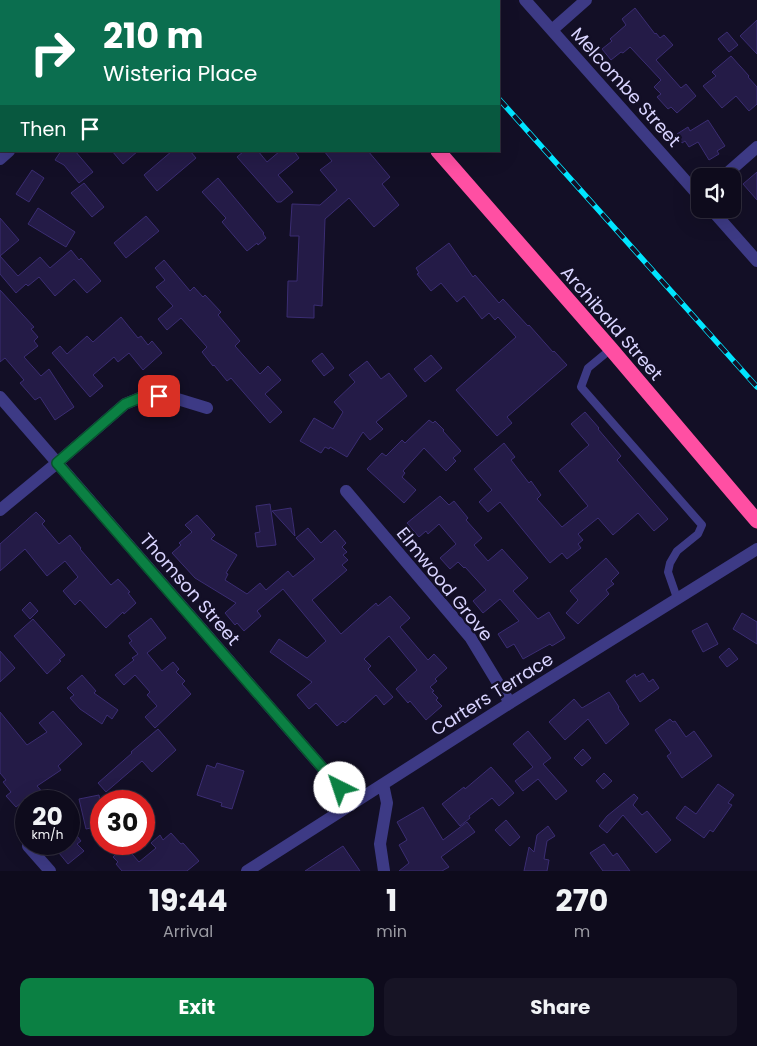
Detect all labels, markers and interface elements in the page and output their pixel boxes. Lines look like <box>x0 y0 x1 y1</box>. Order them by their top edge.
text: 210 m <box>103 11 203 60</box>
icon: right <box>20 20 85 85</box>
street label: Melcombe Street <box>566 22 686 152</box>
text: Wisteria Place <box>103 58 257 89</box>
icon: arrive <box>76 115 104 143</box>
text: Then <box>20 116 66 143</box>
map controls <box>691 168 741 218</box>
button: sound <box>691 168 741 218</box>
street label: Archibald Street <box>555 260 669 386</box>
pin <box>138 375 180 417</box>
icon: arrive <box>145 382 173 410</box>
street label: Elmwood Grove <box>391 522 499 646</box>
street label: Thomson Street <box>134 527 246 651</box>
street label: Carters Terrace <box>426 646 558 742</box>
position arrow <box>313 761 365 813</box>
speed limit sign: 30 <box>90 790 155 855</box>
text: 20 <box>32 799 63 834</box>
text: km/h <box>32 826 63 843</box>
text: 19:44 <box>149 879 228 922</box>
text: 1 <box>386 879 397 922</box>
text: 270 <box>556 879 608 922</box>
text: Arrival <box>163 920 213 943</box>
text: min <box>376 920 407 943</box>
text: m <box>574 920 590 943</box>
button: Exit <box>20 978 374 1036</box>
button: Share <box>384 978 737 1036</box>

